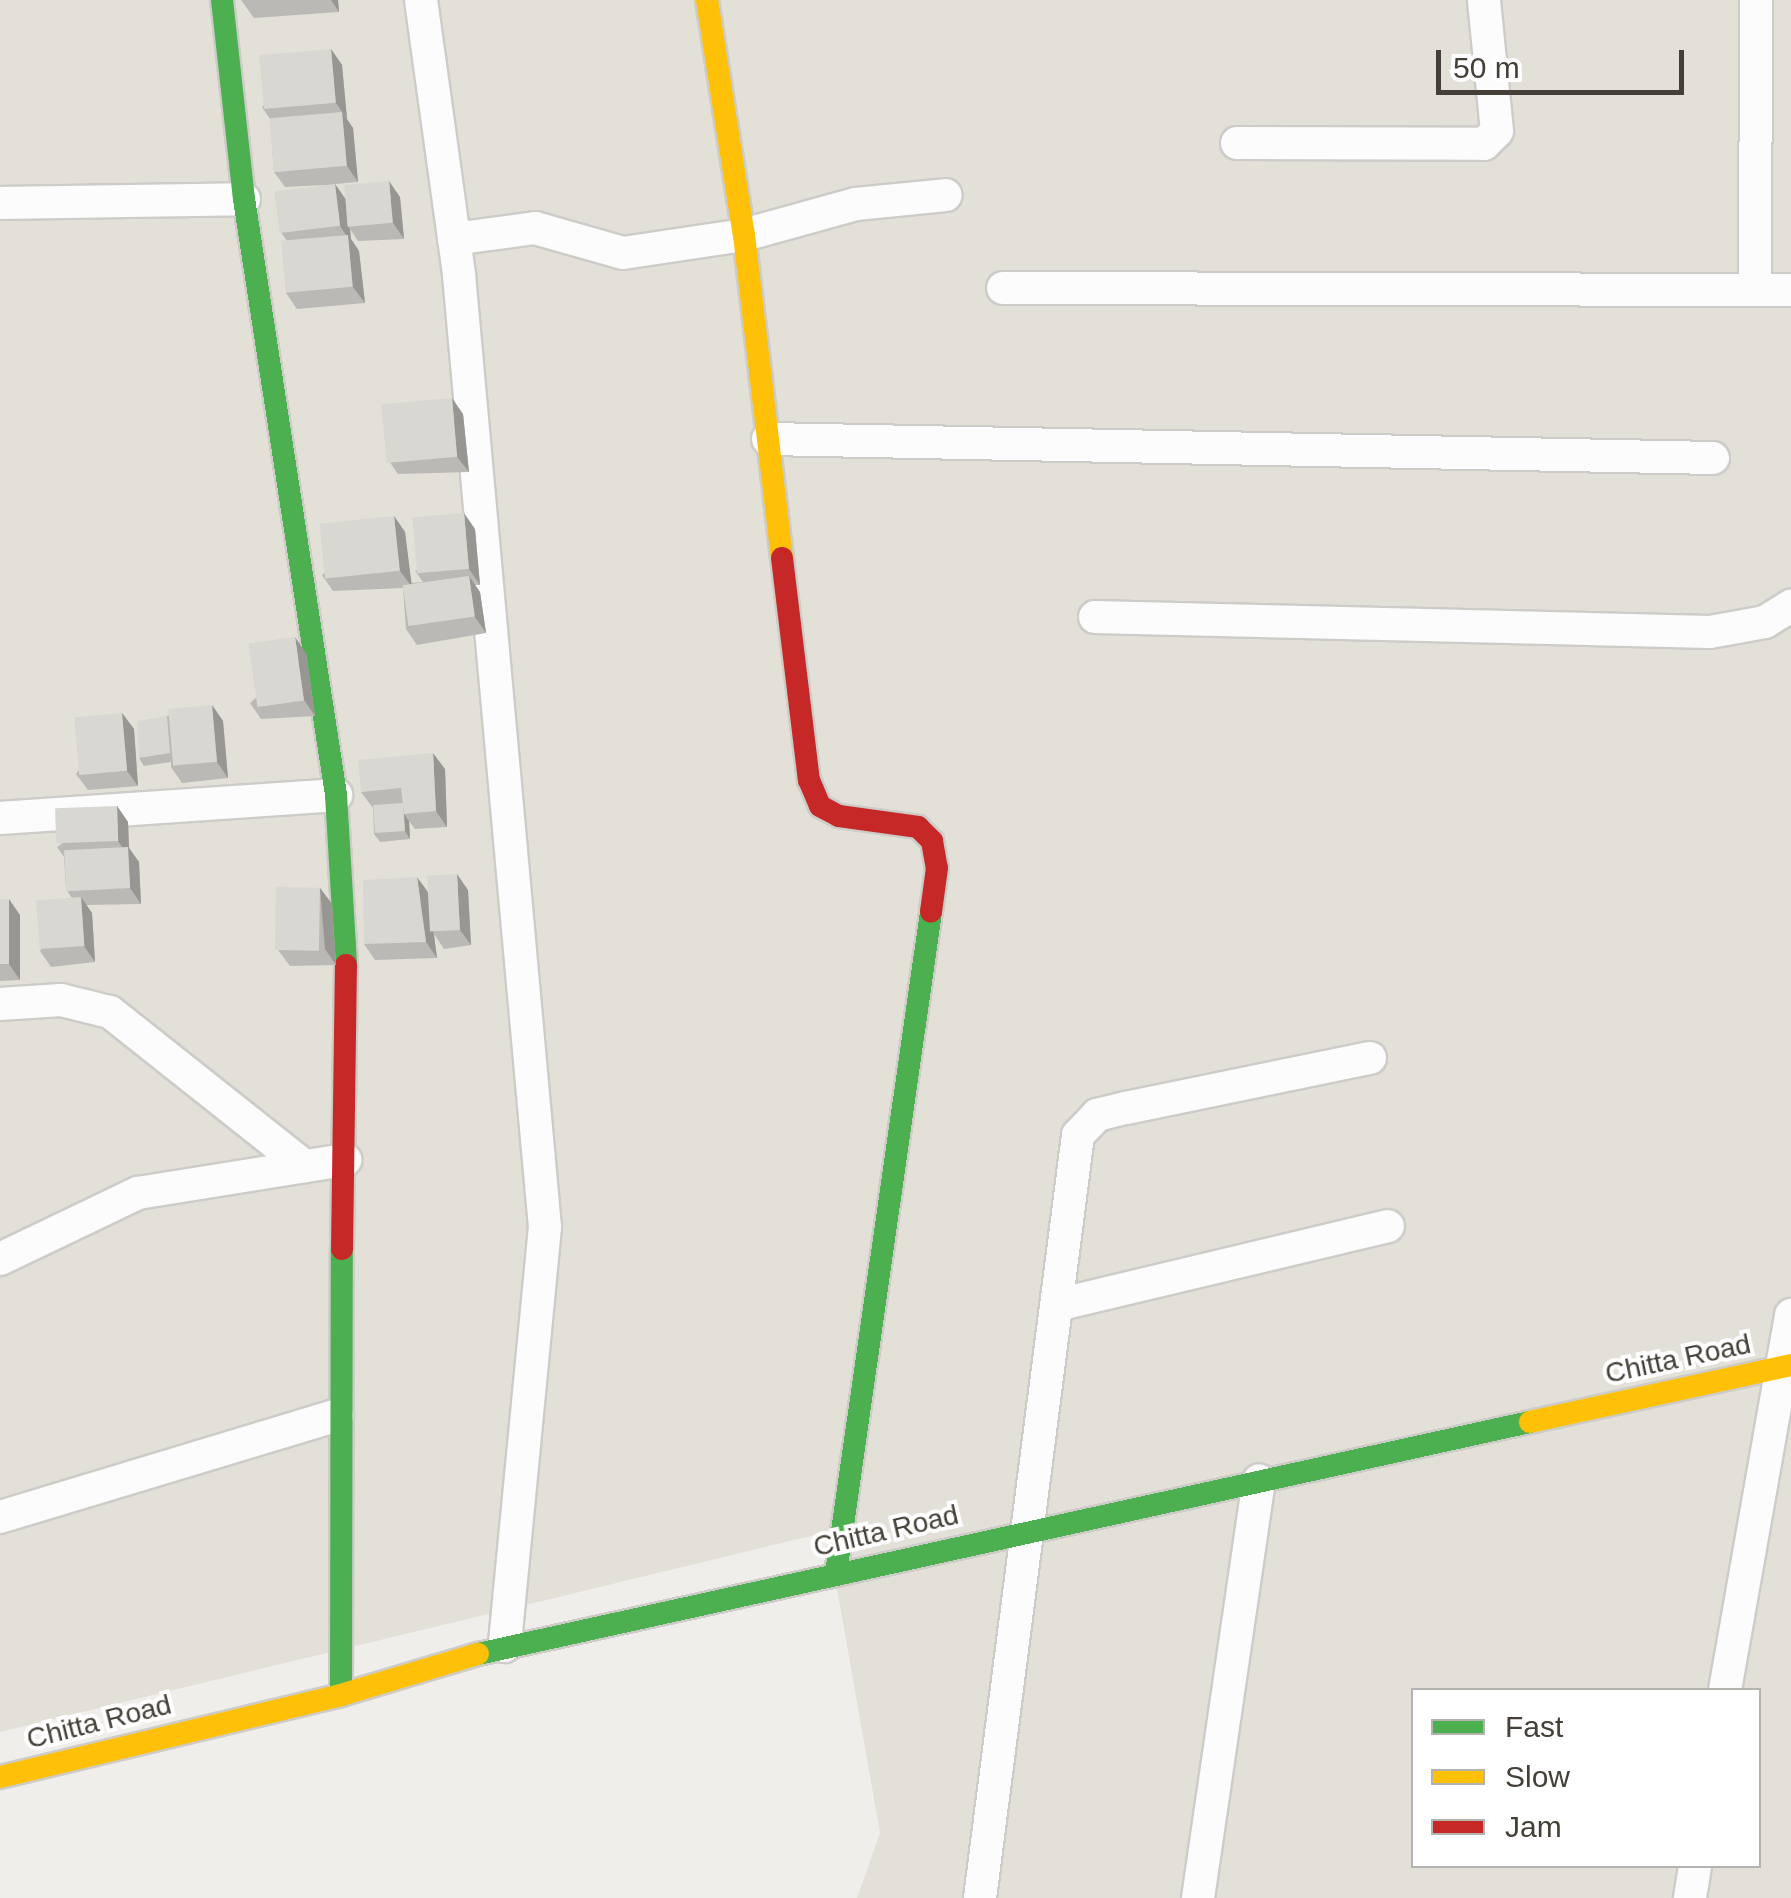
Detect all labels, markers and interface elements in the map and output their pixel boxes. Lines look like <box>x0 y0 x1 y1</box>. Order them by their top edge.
scale bar <box>1441 30 1688 92</box>
text: 50 m <box>1453 51 1520 84</box>
street label: Chitta Road <box>1602 1327 1754 1391</box>
street label: Chitta Road <box>810 1498 962 1564</box>
street label: Chitta Road <box>23 1688 175 1756</box>
legend <box>1411 1688 1761 1868</box>
text: Fast <box>1505 1710 1563 1743</box>
text: Slow <box>1505 1760 1570 1793</box>
text: Jam <box>1505 1810 1562 1843</box>

